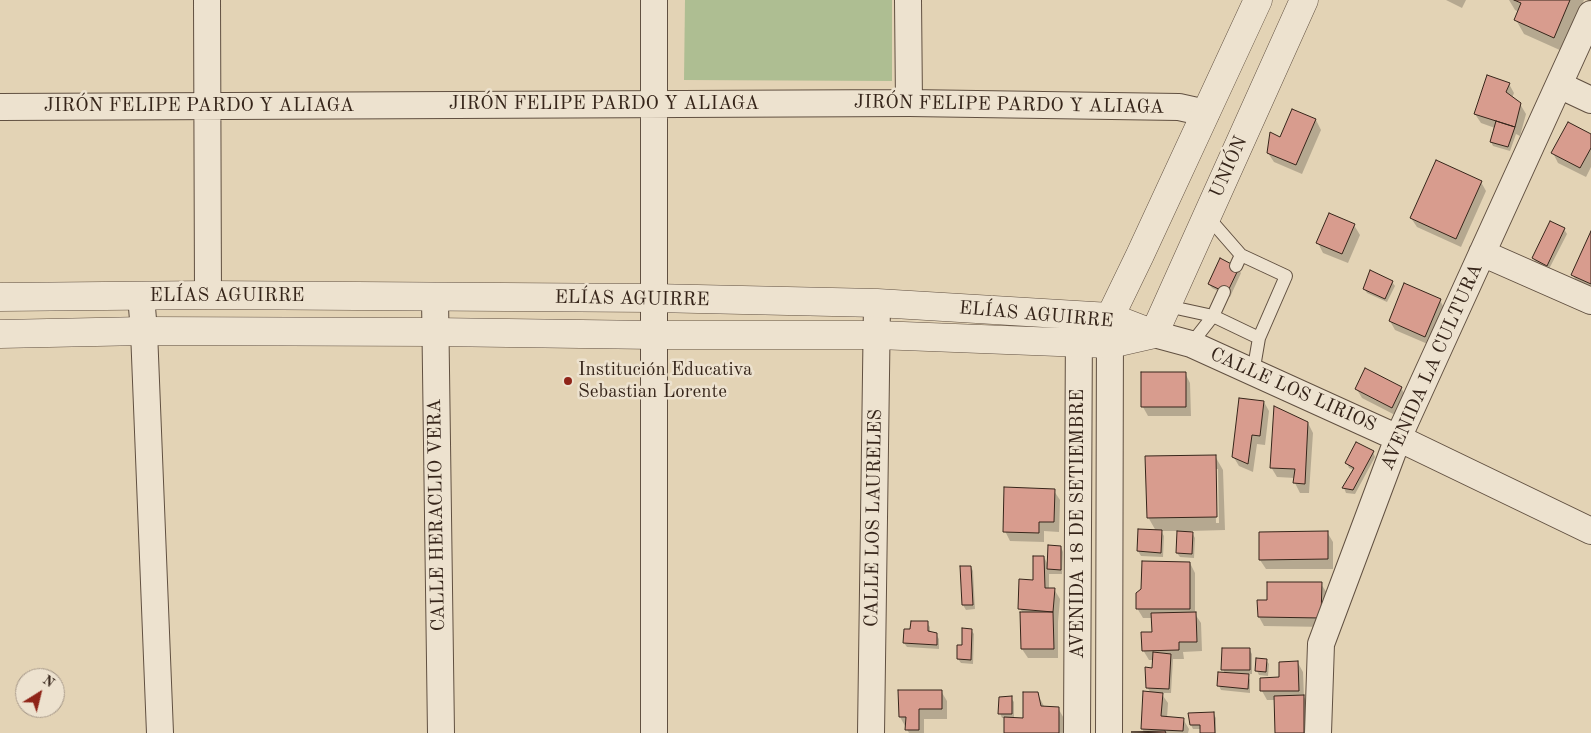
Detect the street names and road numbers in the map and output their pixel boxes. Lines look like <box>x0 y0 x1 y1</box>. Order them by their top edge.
street label: JIRÓN FELIPE PARDO Y ALIAGA <box>854 91 1164 119</box>
street label: JIRÓN FELIPE PARDO Y ALIAGA <box>449 93 759 115</box>
street label: JIRÓN FELIPE PARDO Y ALIAGA <box>44 95 354 117</box>
street label: UNIÓN <box>1205 133 1253 201</box>
street label: AVENIDA LA CULTURA <box>1376 260 1488 474</box>
street label: ELÍAS AGUIRRE <box>150 285 304 307</box>
street label: ELÍAS AGUIRRE <box>554 286 710 312</box>
street label: ELÍAS AGUIRRE <box>958 297 1114 333</box>
street label: CALLE LOS LIRIOS <box>1206 343 1380 437</box>
street label: AVENIDA 18 DE SETIEMBRE <box>1067 389 1089 659</box>
street label: CALLE HERACLIO VERA <box>424 398 450 632</box>
street label: CALLE LOS LAURELES <box>861 409 887 627</box>

